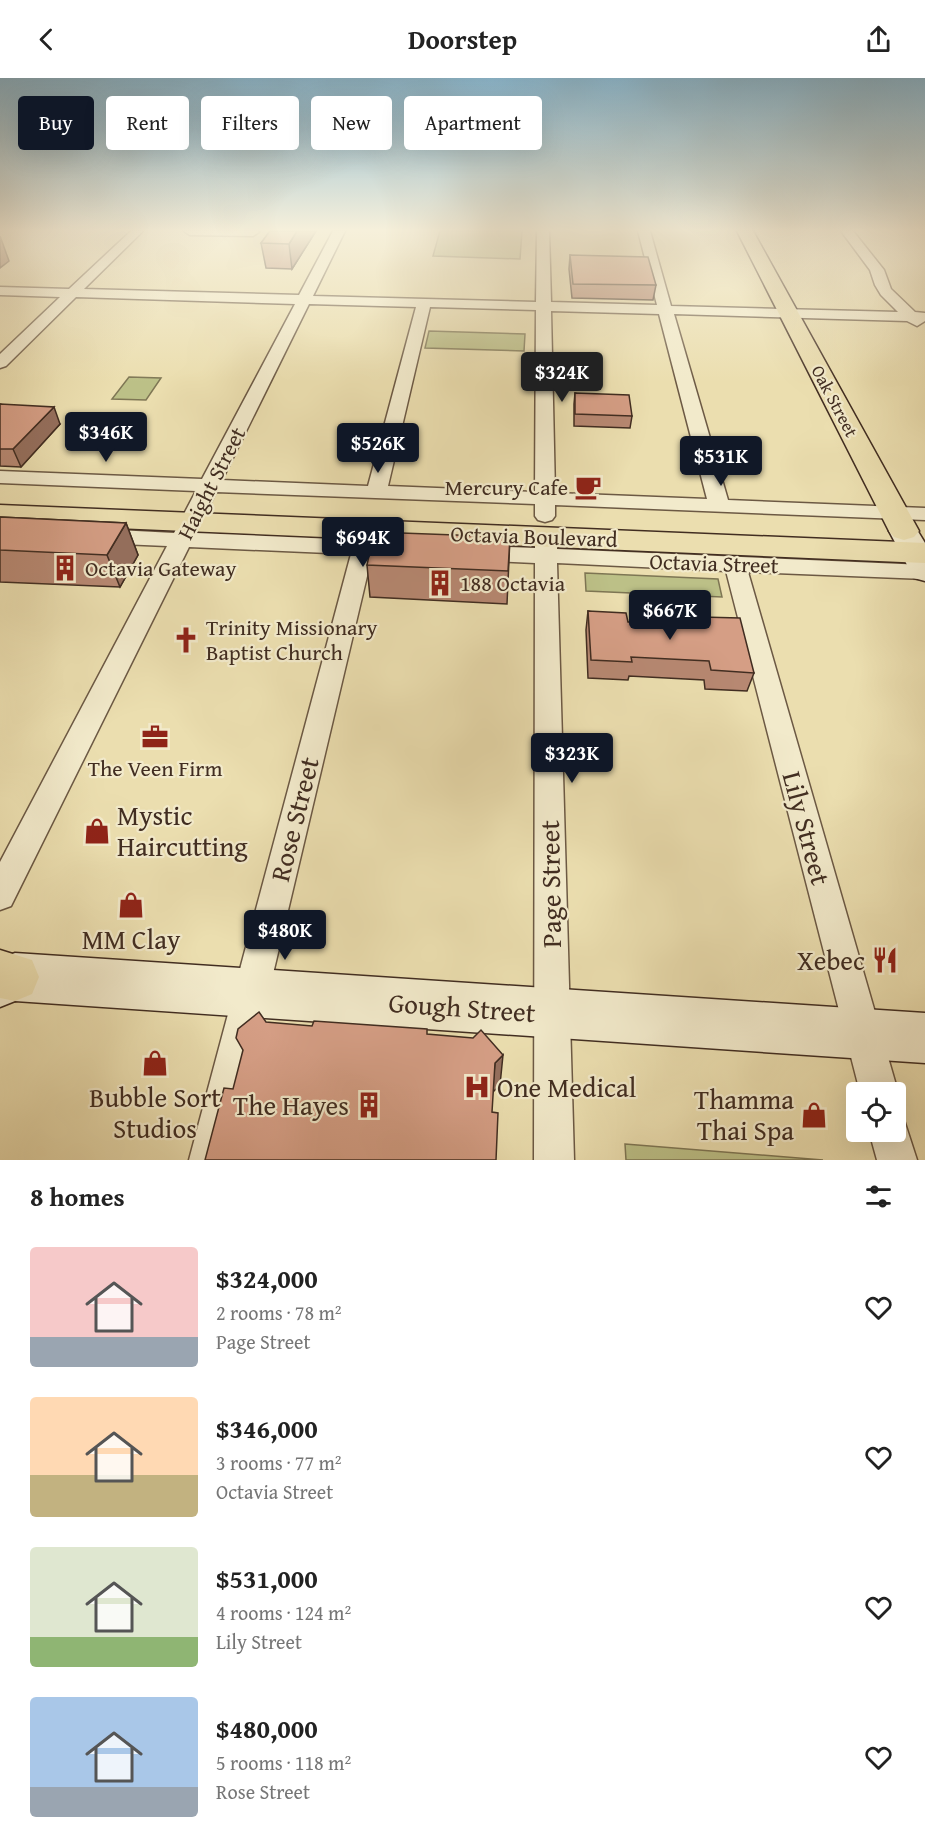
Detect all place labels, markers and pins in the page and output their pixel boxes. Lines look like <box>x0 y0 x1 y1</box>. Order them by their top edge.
pin: $324K <box>520 352 604 403</box>
pin: $346K <box>64 412 148 463</box>
pin: $526K <box>336 423 420 474</box>
pin: $531K <box>679 436 763 487</box>
place label: Mercury Cafe <box>445 471 568 503</box>
cafe icon: Mercury Cafe <box>573 472 603 502</box>
pin: $694K <box>321 517 405 568</box>
place label: Octavia Gateway <box>85 552 236 584</box>
building icon: Octavia Gateway <box>50 553 80 583</box>
place label: 188 Octavia <box>460 567 566 599</box>
building icon: 188 Octavia <box>425 568 455 598</box>
pin: $667K <box>628 590 712 641</box>
place label: Trinity Missionary Baptist Church <box>206 611 378 668</box>
church icon: Trinity Missionary Baptist Church <box>171 625 201 655</box>
office icon: The Veen Firm <box>140 722 170 752</box>
pin: $323K <box>530 733 614 784</box>
place label: The Veen Firm <box>88 752 222 784</box>
place label: Mystic Haircutting <box>117 795 248 866</box>
shop icon: Mystic Haircutting <box>82 816 112 846</box>
shop icon: MM Clay <box>116 890 146 920</box>
pin: $480K <box>243 910 327 961</box>
place label: MM Clay <box>82 919 181 959</box>
place label: Xebec <box>797 940 865 980</box>
restaurant icon: Xebec <box>870 945 900 975</box>
shop icon: Bubble Sort Studios <box>140 1048 170 1078</box>
place label: One Medical <box>497 1067 637 1107</box>
hospital icon: One Medical <box>462 1072 492 1102</box>
place label: Bubble Sort Studios <box>89 1077 221 1148</box>
place label: Thamma Thai Spa <box>694 1079 794 1150</box>
place label: The Hayes <box>233 1085 349 1125</box>
building icon: The Hayes <box>354 1090 384 1120</box>
shop icon: Thamma Thai Spa <box>799 1100 829 1130</box>

